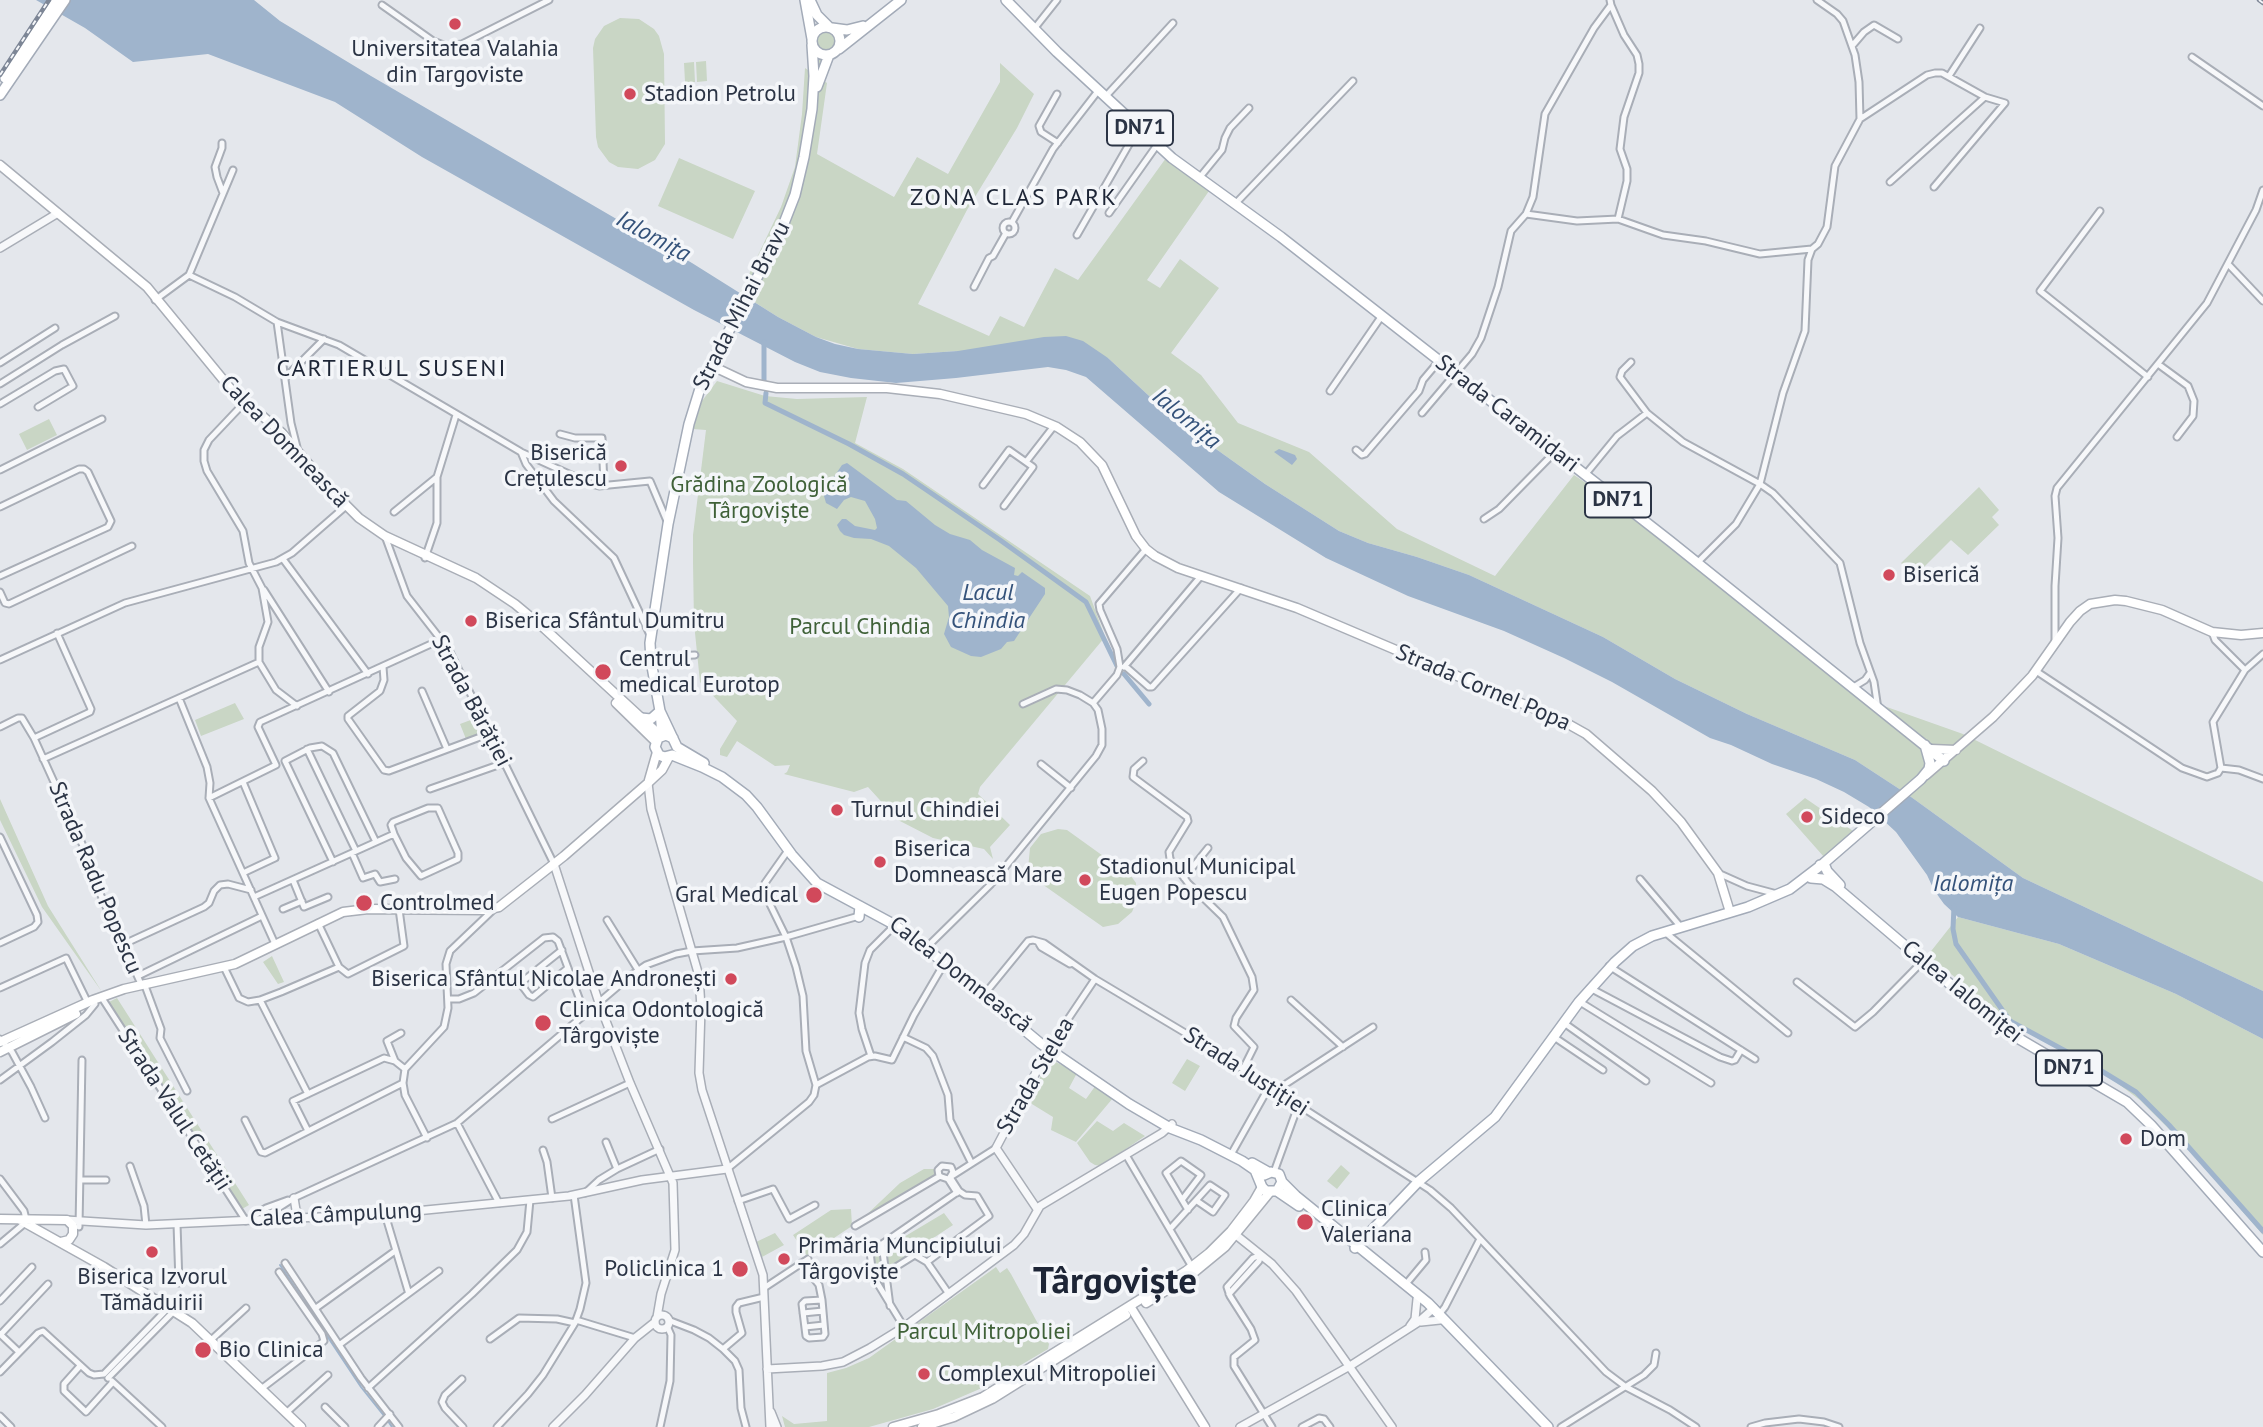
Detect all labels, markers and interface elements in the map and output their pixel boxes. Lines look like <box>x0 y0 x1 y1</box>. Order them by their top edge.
marker: Universitatea Valahia din Targoviste <box>447 16 463 32</box>
place label: Universitatea Valahia din Targoviste <box>351 35 559 89</box>
place label: Stadion Petrolu <box>644 80 796 108</box>
marker: Stadion Petrolu <box>622 86 638 102</box>
road number: DN71 <box>1107 110 1173 146</box>
district label: ZONA CLAS PARK <box>912 184 1116 212</box>
water label: Ialomița <box>611 205 695 269</box>
street label: Strada Mihai Bravu <box>687 217 797 395</box>
street label: Strada Caramidari <box>1429 349 1585 479</box>
district label: CARTIERUL SUSENI <box>279 355 505 383</box>
street label: Calea Domnească <box>214 370 354 514</box>
water label: Ialomița <box>1146 382 1226 456</box>
place label: Biserică Crețulescu <box>504 439 607 493</box>
marker: Biserică Crețulescu <box>613 458 629 474</box>
park label: Grădina Zoologică Târgoviște <box>670 471 848 525</box>
road number: DN71 <box>1585 482 1651 518</box>
place label: Biserică <box>1903 561 1980 589</box>
marker: Biserică <box>1881 567 1897 583</box>
water label: Lacul Chindia <box>951 579 1025 635</box>
place label: Biserica Sfântul Dumitru <box>485 607 725 635</box>
marker: Biserica Sfântul Dumitru <box>463 613 479 629</box>
park label: Parcul Chindia <box>789 613 931 641</box>
street label: Strada Bărăției <box>425 630 517 772</box>
street label: Strada Cornel Popa <box>1392 639 1574 737</box>
place label: Centrul medical Eurotop <box>619 645 780 699</box>
marker: Centrul medical Eurotop <box>593 662 613 682</box>
street label: Strada Radu Popescu <box>42 778 148 978</box>
place label: Turnul Chindiei <box>851 796 1000 824</box>
marker: Turnul Chindiei <box>829 802 845 818</box>
place label: Sideco <box>1821 803 1885 831</box>
marker: Sideco <box>1799 809 1815 825</box>
place label: Biserica Domnească Mare <box>894 835 1062 889</box>
place label: Stadionul Municipal Eugen Popescu <box>1099 853 1296 907</box>
marker: Biserica Domnească Mare <box>872 854 888 870</box>
water label: Ialomița <box>1933 870 2013 898</box>
marker: Stadionul Municipal Eugen Popescu <box>1077 872 1093 888</box>
place label: Gral Medical <box>675 881 798 909</box>
marker: Gral Medical <box>804 885 824 905</box>
place label: Controlmed <box>380 889 495 917</box>
marker: Controlmed <box>354 893 374 913</box>
street label: Calea Domnească <box>883 911 1037 1039</box>
street label: Calea Ialomiței <box>1896 935 2028 1049</box>
place label: Biserica Sfântul Nicolae Andronești <box>371 965 717 993</box>
marker: Biserica Sfântul Nicolae Andronești <box>723 971 739 987</box>
place label: Clinica Odontologică Târgoviște <box>559 996 764 1050</box>
marker: Clinica Odontologică Târgoviște <box>533 1013 553 1033</box>
street label: Strada Stelea <box>991 1013 1081 1139</box>
street label: Strada Justiției <box>1178 1021 1314 1123</box>
street label: Strada Valul Cetății <box>111 1024 237 1196</box>
road number: DN71 <box>2036 1050 2102 1086</box>
place label: Dom <box>2140 1125 2186 1153</box>
marker: Dom <box>2118 1131 2134 1147</box>
place label: Clinica Valeriana <box>1321 1195 1412 1249</box>
street label: Calea Câmpulung <box>249 1197 423 1233</box>
marker: Clinica Valeriana <box>1295 1212 1315 1232</box>
place label: Primăria Muncipiului Târgoviște <box>798 1232 1002 1286</box>
marker: Biserica Izvorul Tămăduirii <box>144 1244 160 1260</box>
marker: Primăria Muncipiului Târgoviște <box>776 1251 792 1267</box>
place label: Policlinica 1 <box>604 1255 724 1283</box>
marker: Policlinica 1 <box>730 1259 750 1279</box>
district label: Târgoviște <box>1033 1260 1197 1304</box>
place label: Biserica Izvorul Tămăduirii <box>77 1263 227 1317</box>
park label: Parcul Mitropoliei <box>897 1318 1071 1346</box>
place label: Bio Clinica <box>219 1336 324 1364</box>
marker: Bio Clinica <box>193 1340 213 1360</box>
place label: Complexul Mitropoliei <box>938 1360 1157 1388</box>
marker: Complexul Mitropoliei <box>916 1366 932 1382</box>

